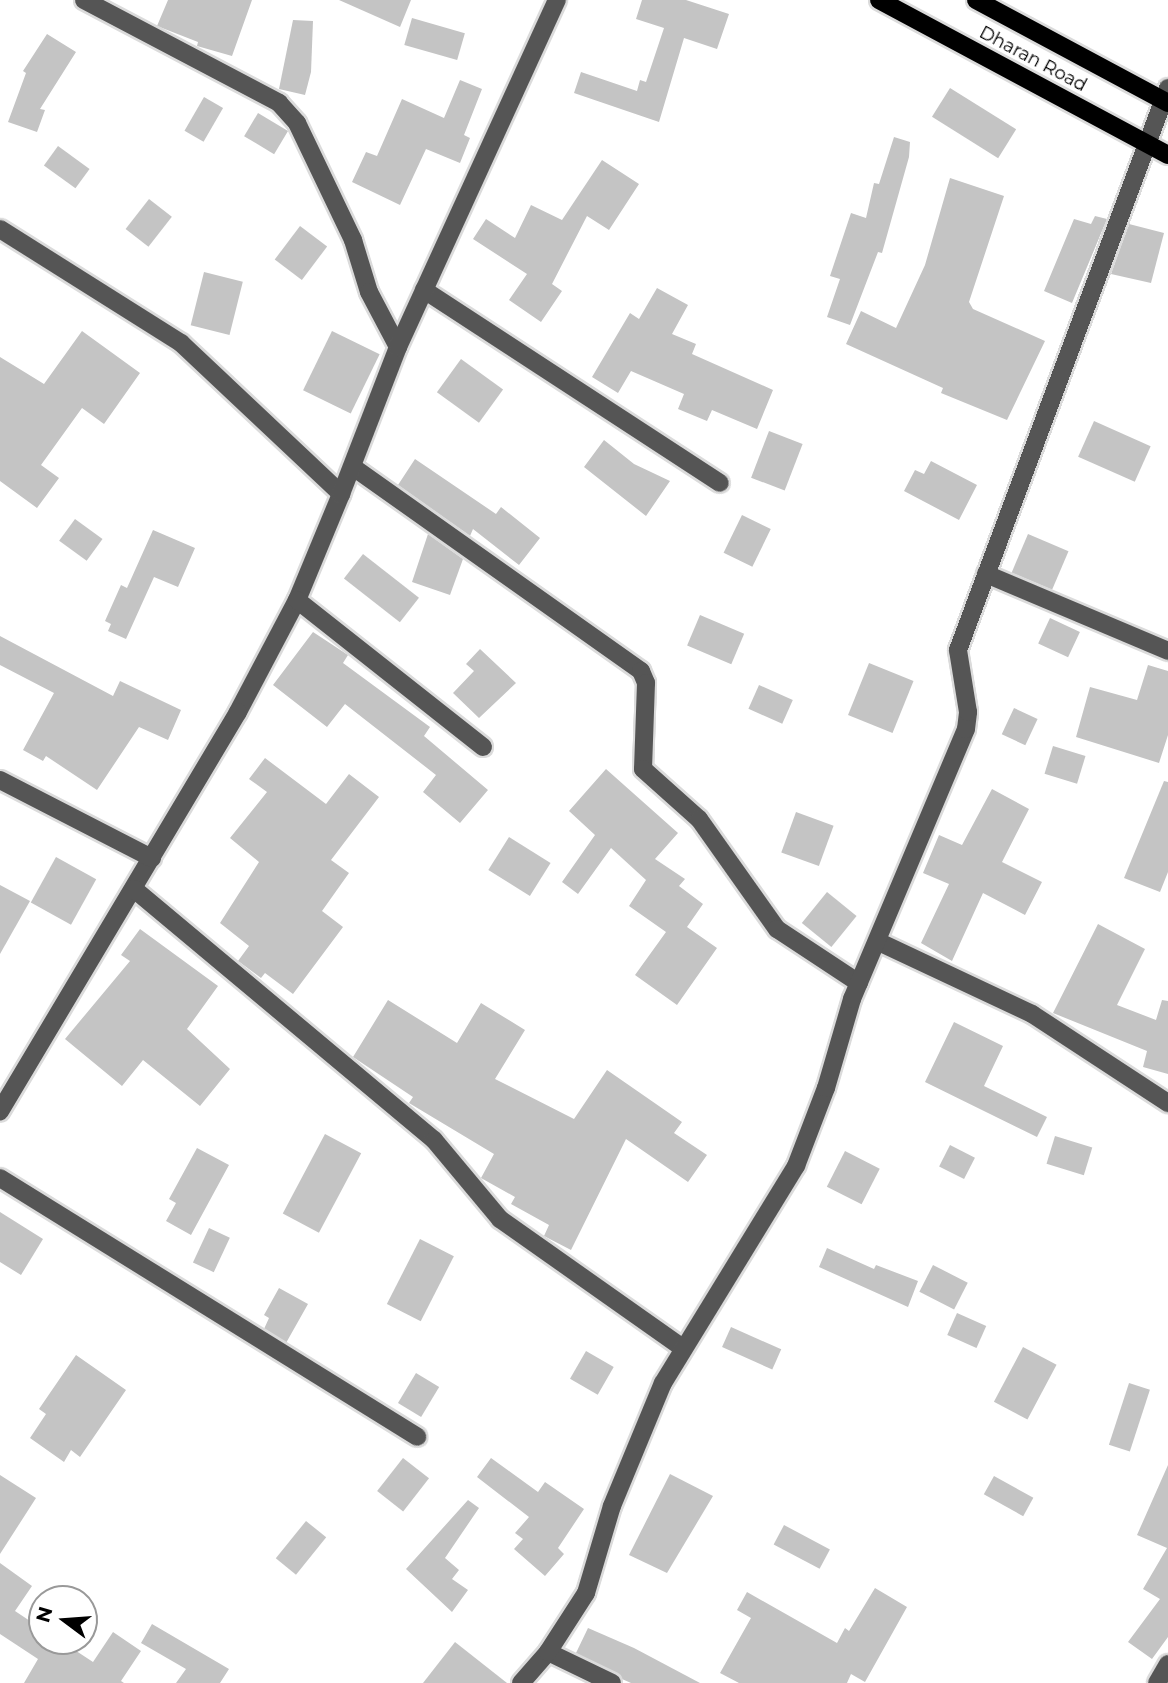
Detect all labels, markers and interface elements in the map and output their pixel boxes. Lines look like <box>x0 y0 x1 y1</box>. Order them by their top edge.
street label: Dharan Road <box>976 22 1090 96</box>
north arrow <box>28 1585 98 1655</box>
text: N <box>31 1604 57 1625</box>

